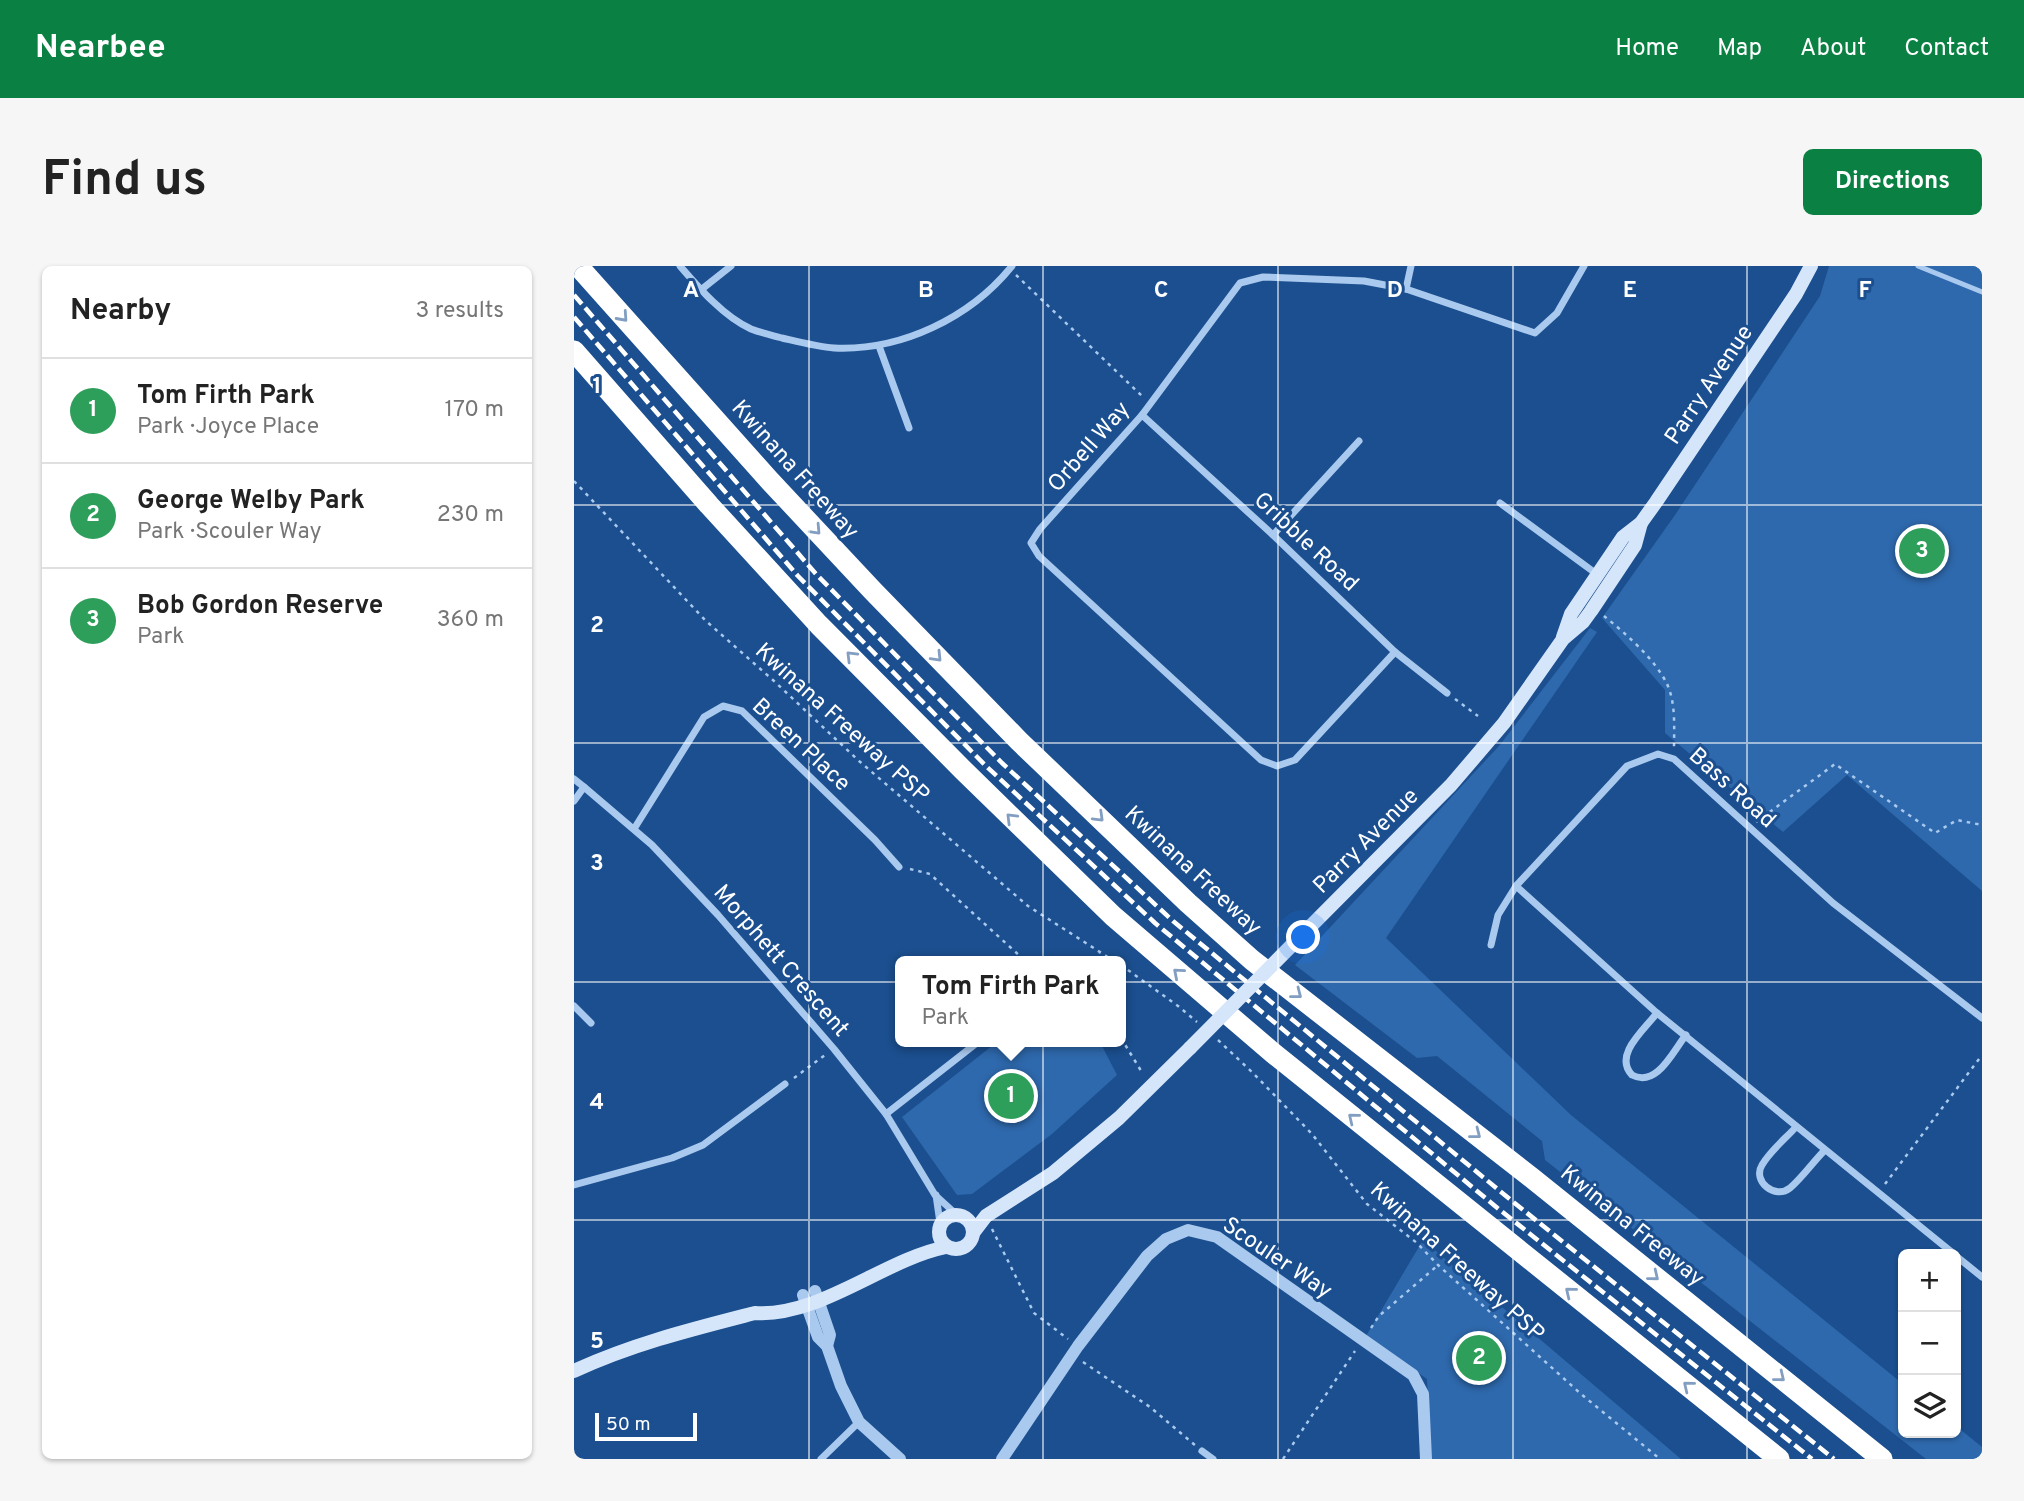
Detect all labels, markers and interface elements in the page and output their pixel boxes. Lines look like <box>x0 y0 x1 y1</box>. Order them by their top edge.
text: Nearbee <box>35 28 166 70</box>
text: Home <box>1615 34 1679 64</box>
text: Map <box>1717 34 1762 64</box>
text: About <box>1800 34 1866 64</box>
text: Contact <box>1904 34 1989 64</box>
button: Directions <box>1803 149 1982 215</box>
text: Find us <box>42 151 207 213</box>
text: A <box>683 277 699 306</box>
text: B <box>918 277 934 306</box>
text: C <box>1154 277 1168 306</box>
text: D <box>1387 277 1403 306</box>
text: E <box>1623 277 1637 306</box>
text: F <box>1858 277 1872 306</box>
text: Nearby <box>70 293 171 330</box>
text: 3 results <box>415 297 504 326</box>
one-way arrow <box>615 309 627 322</box>
street label: Parry Avenue <box>1659 320 1761 451</box>
text: 1 <box>592 373 602 402</box>
text: Tom Firth Park <box>137 380 315 413</box>
street label: Kwinana Freeway <box>724 395 864 546</box>
text: 1 <box>88 396 98 425</box>
text: 170 m <box>445 396 504 425</box>
street label: Orbell Way <box>1042 396 1137 499</box>
text: Park · Joyce Place <box>137 413 319 442</box>
text: George Welby Park <box>137 485 365 518</box>
street label: Gribble Road <box>1247 487 1364 599</box>
text: 2 <box>86 501 100 530</box>
text: 230 m <box>437 501 504 530</box>
text: Park · Scouler Way <box>137 518 322 547</box>
one-way arrow <box>808 522 820 535</box>
pin: 3 <box>1899 525 1945 577</box>
text: Bob Gordon Reserve <box>137 590 383 623</box>
text: 3 <box>86 606 100 635</box>
text: 360 m <box>437 606 504 635</box>
text: 2 <box>590 612 604 641</box>
text: Park <box>137 623 184 652</box>
street label: Kwinana Freeway PSP <box>748 638 935 810</box>
one-way arrow <box>929 649 942 662</box>
one-way arrow <box>846 652 859 665</box>
street label: Breen Place <box>745 693 856 799</box>
street label: Bass Road <box>1682 742 1781 836</box>
street label: Parry Avenue <box>1308 783 1426 901</box>
street label: Kwinana Freeway <box>1117 801 1267 943</box>
one-way arrow <box>1091 809 1104 822</box>
one-way arrow <box>1006 813 1019 826</box>
text: 3 <box>590 850 604 879</box>
street label: Morphett Crescent <box>706 879 854 1044</box>
your location <box>1286 920 1320 954</box>
popup <box>895 956 1126 1047</box>
one-way arrow <box>1173 968 1186 981</box>
text: Tom Firth Park <box>922 971 1099 1004</box>
one-way arrow <box>1289 986 1301 999</box>
text: Park <box>922 1004 969 1033</box>
pin: 1 <box>988 1070 1034 1122</box>
text: 4 <box>590 1089 604 1118</box>
one-way arrow <box>1348 1113 1360 1126</box>
one-way arrow <box>1468 1125 1481 1138</box>
street label: Kwinana Freeway <box>1553 1160 1710 1294</box>
street label: Kwinana Freeway PSP <box>1363 1177 1550 1349</box>
street label: Scouler Way <box>1216 1212 1337 1306</box>
map controls <box>1898 1249 1961 1438</box>
button: + <box>1898 1249 1961 1312</box>
one-way arrow <box>1647 1267 1659 1280</box>
one-way arrow <box>1566 1288 1578 1301</box>
button: − <box>1898 1312 1961 1375</box>
text: 5 <box>590 1328 604 1357</box>
pin: 2 <box>1456 1332 1502 1384</box>
one-way arrow <box>1773 1369 1785 1382</box>
button: layers <box>1898 1375 1961 1438</box>
one-way arrow <box>1683 1382 1696 1394</box>
scale bar <box>595 1410 696 1442</box>
text: 50 m <box>606 1413 651 1437</box>

